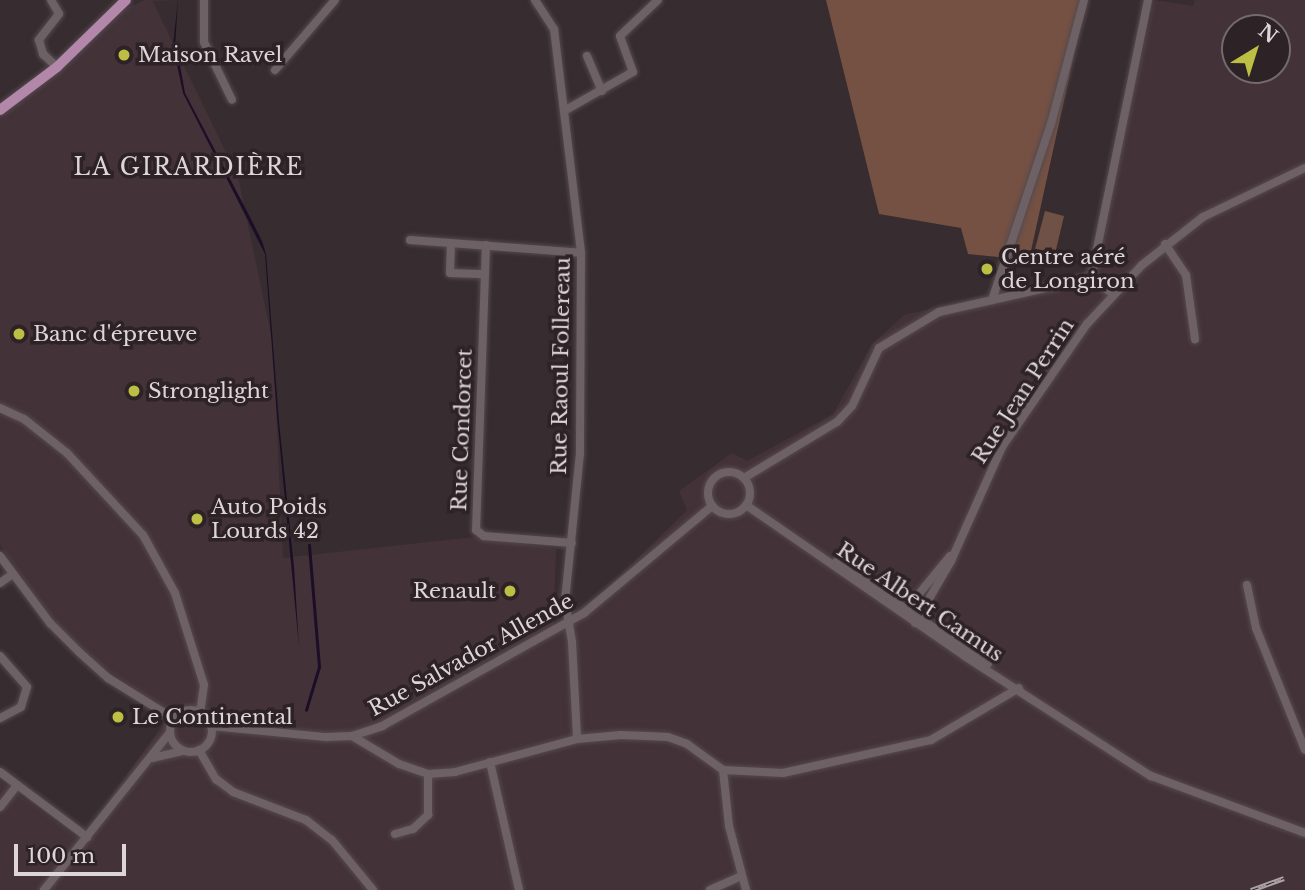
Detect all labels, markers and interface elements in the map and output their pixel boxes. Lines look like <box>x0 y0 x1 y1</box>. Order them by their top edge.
north arrow <box>1221 14 1291 84</box>
text: N <box>1254 19 1282 48</box>
place label: Maison Ravel <box>138 42 282 68</box>
marker: Maison Ravel <box>116 47 132 63</box>
district label: LA GIRARDIÈRE <box>75 153 303 181</box>
place label: Centre aéré de Longiron <box>1001 244 1134 294</box>
street label: Rue Raoul Follereau <box>547 257 575 475</box>
marker: Centre aéré de Longiron <box>979 261 995 277</box>
street label: Rue Jean Perrin <box>967 314 1079 468</box>
place label: Banc d'épreuve <box>33 321 197 347</box>
marker: Banc d'épreuve <box>11 326 27 342</box>
street label: Rue Condorcet <box>447 348 477 512</box>
place label: Stronglight <box>148 378 269 404</box>
marker: Stronglight <box>126 383 142 399</box>
place label: Auto Poids Lourds 42 <box>211 494 327 544</box>
marker: Auto Poids Lourds 42 <box>189 511 205 527</box>
street label: Rue Albert Camus <box>832 537 1008 667</box>
place label: Renault <box>413 578 496 604</box>
marker: Renault <box>502 583 518 599</box>
street label: Rue Salvador Allende <box>364 588 578 722</box>
place label: Le Continental <box>132 704 293 730</box>
marker: Le Continental <box>110 709 126 725</box>
scale bar <box>18 830 130 874</box>
text: 100 m <box>27 843 95 869</box>

